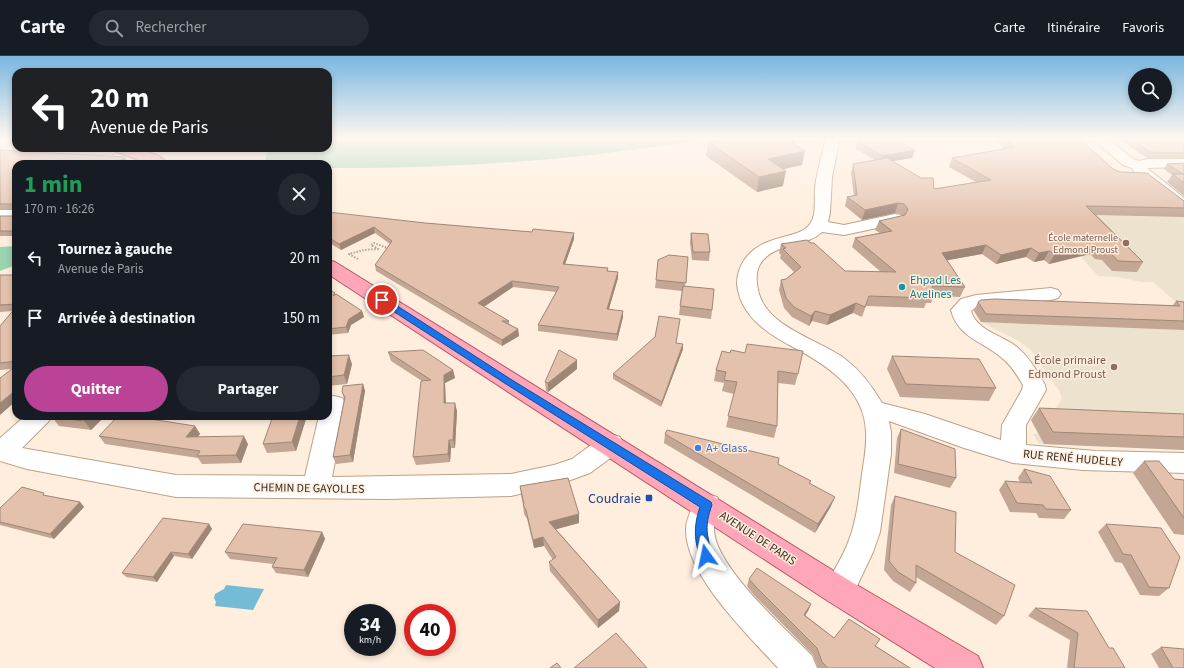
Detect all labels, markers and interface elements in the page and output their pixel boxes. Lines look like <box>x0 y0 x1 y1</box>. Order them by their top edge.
search box <box>89 10 369 46</box>
text: Carte <box>20 14 65 41</box>
icon: search <box>103 17 125 39</box>
text: Rechercher <box>135 17 206 38</box>
text: Carte <box>994 18 1025 38</box>
text: Itinéraire <box>1047 18 1100 38</box>
text: Favoris <box>1122 18 1164 38</box>
map controls <box>1128 68 1172 112</box>
button: search <box>1128 68 1172 112</box>
text: 20 m <box>90 78 149 118</box>
icon: left <box>24 84 76 136</box>
text: Avenue de Paris <box>90 115 208 140</box>
text: 1 min <box>24 167 82 202</box>
button: close <box>278 173 320 215</box>
text: 170 m · 16:26 <box>24 200 94 218</box>
place label: École maternelle Edmond Proust <box>1048 231 1119 257</box>
marker: École maternelle Edmond Proust <box>1121 238 1131 248</box>
text: Tournez à gauche <box>58 239 173 260</box>
icon: left <box>24 247 46 269</box>
text: 20 m <box>290 248 320 269</box>
text: Avenue de Paris <box>58 260 143 278</box>
place label: Ehpad Les Avelines <box>910 272 961 303</box>
marker: Ehpad Les Avelines <box>897 282 907 292</box>
pin <box>365 283 399 317</box>
icon: arrive <box>371 289 393 311</box>
icon: arrive <box>24 307 46 329</box>
text: Arrivée à destination <box>58 308 195 329</box>
text: 150 m <box>282 308 320 329</box>
place label: École primaire Edmond Proust <box>1028 352 1106 383</box>
marker: École primaire Edmond Proust <box>1109 362 1119 372</box>
button: Quitter <box>24 366 168 412</box>
button: Partager <box>176 366 320 412</box>
place label: A+ Glass <box>706 440 747 457</box>
marker: A+ Glass <box>693 443 703 453</box>
street label: RUE RENÉ HUDELEY <box>1022 446 1124 471</box>
street label: CHEMIN DE GAYOLLES <box>253 479 365 498</box>
place label: Coudraie <box>588 489 641 509</box>
marker: Coudraie <box>644 493 654 503</box>
street label: AVENUE DE PARIS <box>716 507 799 570</box>
position arrow <box>685 535 727 577</box>
speed limit sign: 40 <box>404 604 456 656</box>
text: 34 <box>359 611 381 639</box>
text: km/h <box>359 633 381 647</box>

